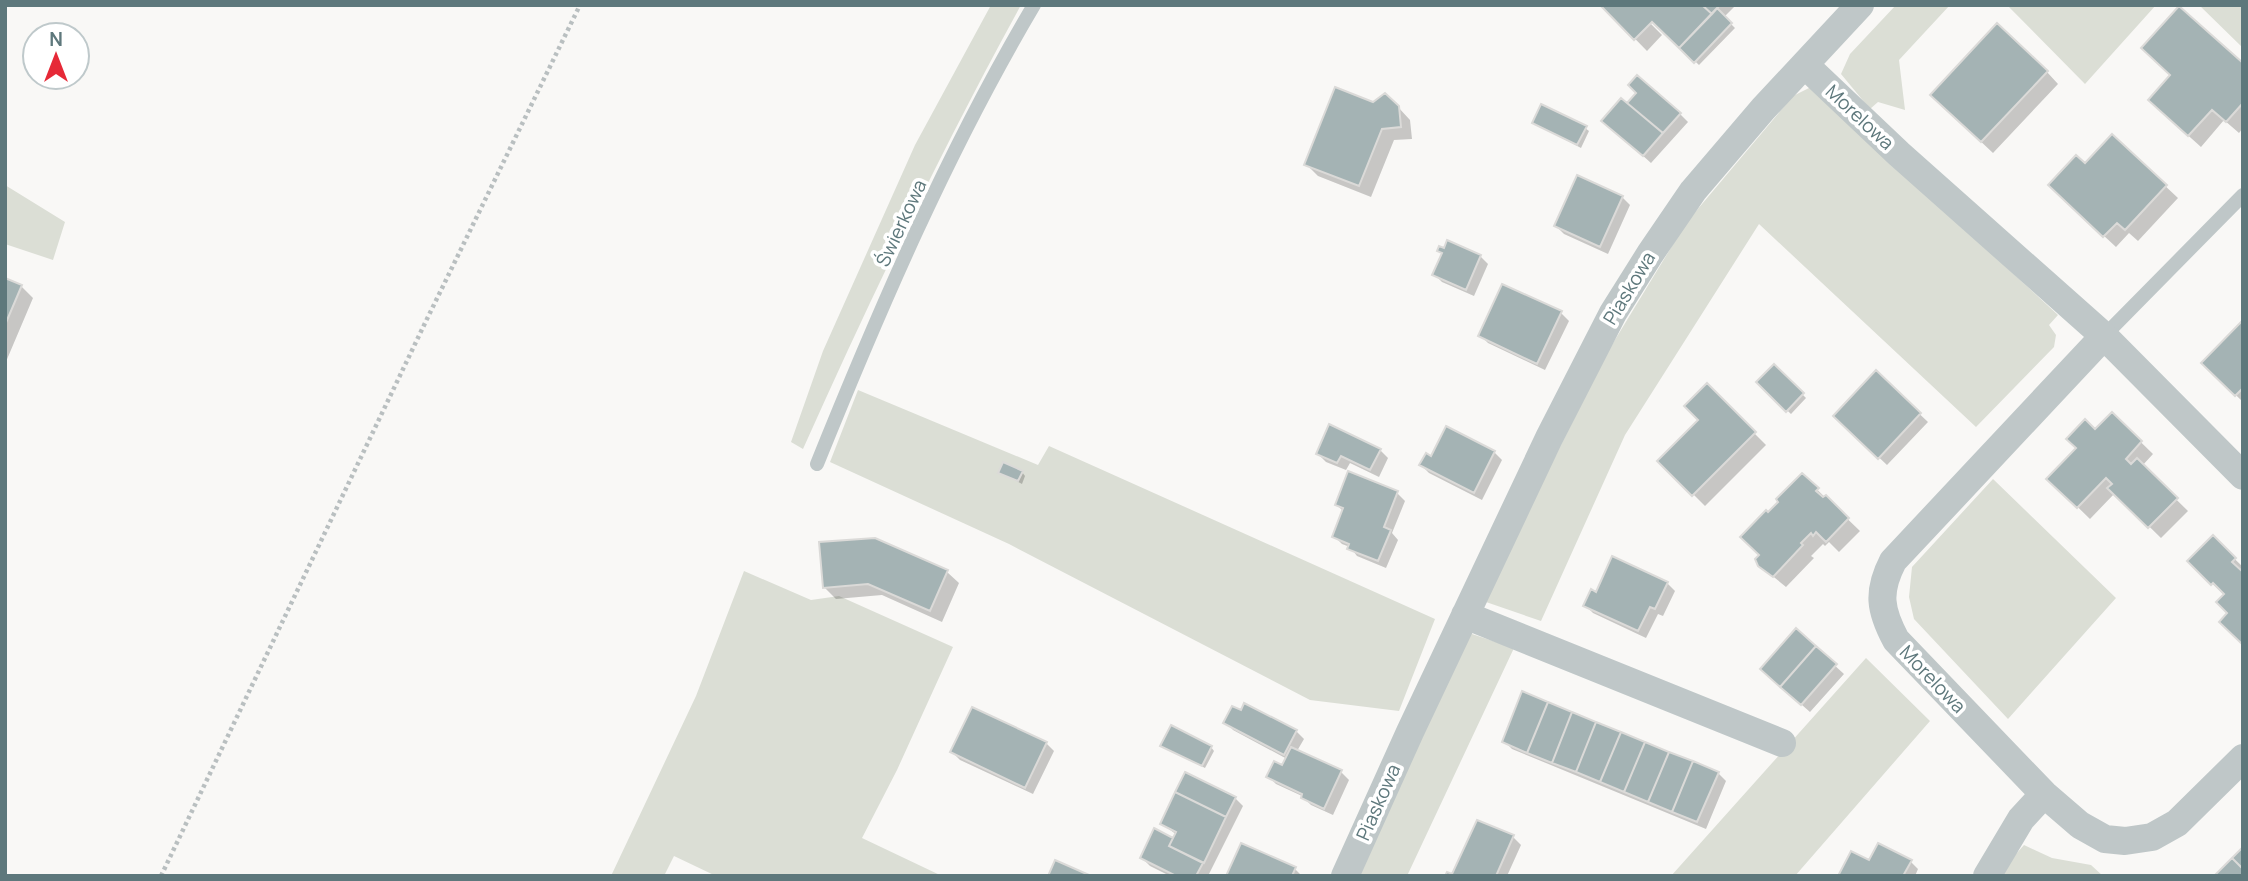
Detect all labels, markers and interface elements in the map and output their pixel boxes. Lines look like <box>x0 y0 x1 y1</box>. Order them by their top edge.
north arrow <box>21 21 91 91</box>
text: N <box>49 26 63 52</box>
street label: Morelowa <box>1820 79 1900 155</box>
street label: Świerkowa <box>869 175 933 271</box>
street label: Piaskowa <box>1597 247 1661 329</box>
street label: Morelowa <box>1894 639 1972 719</box>
street label: Piaskowa <box>1350 760 1406 844</box>

